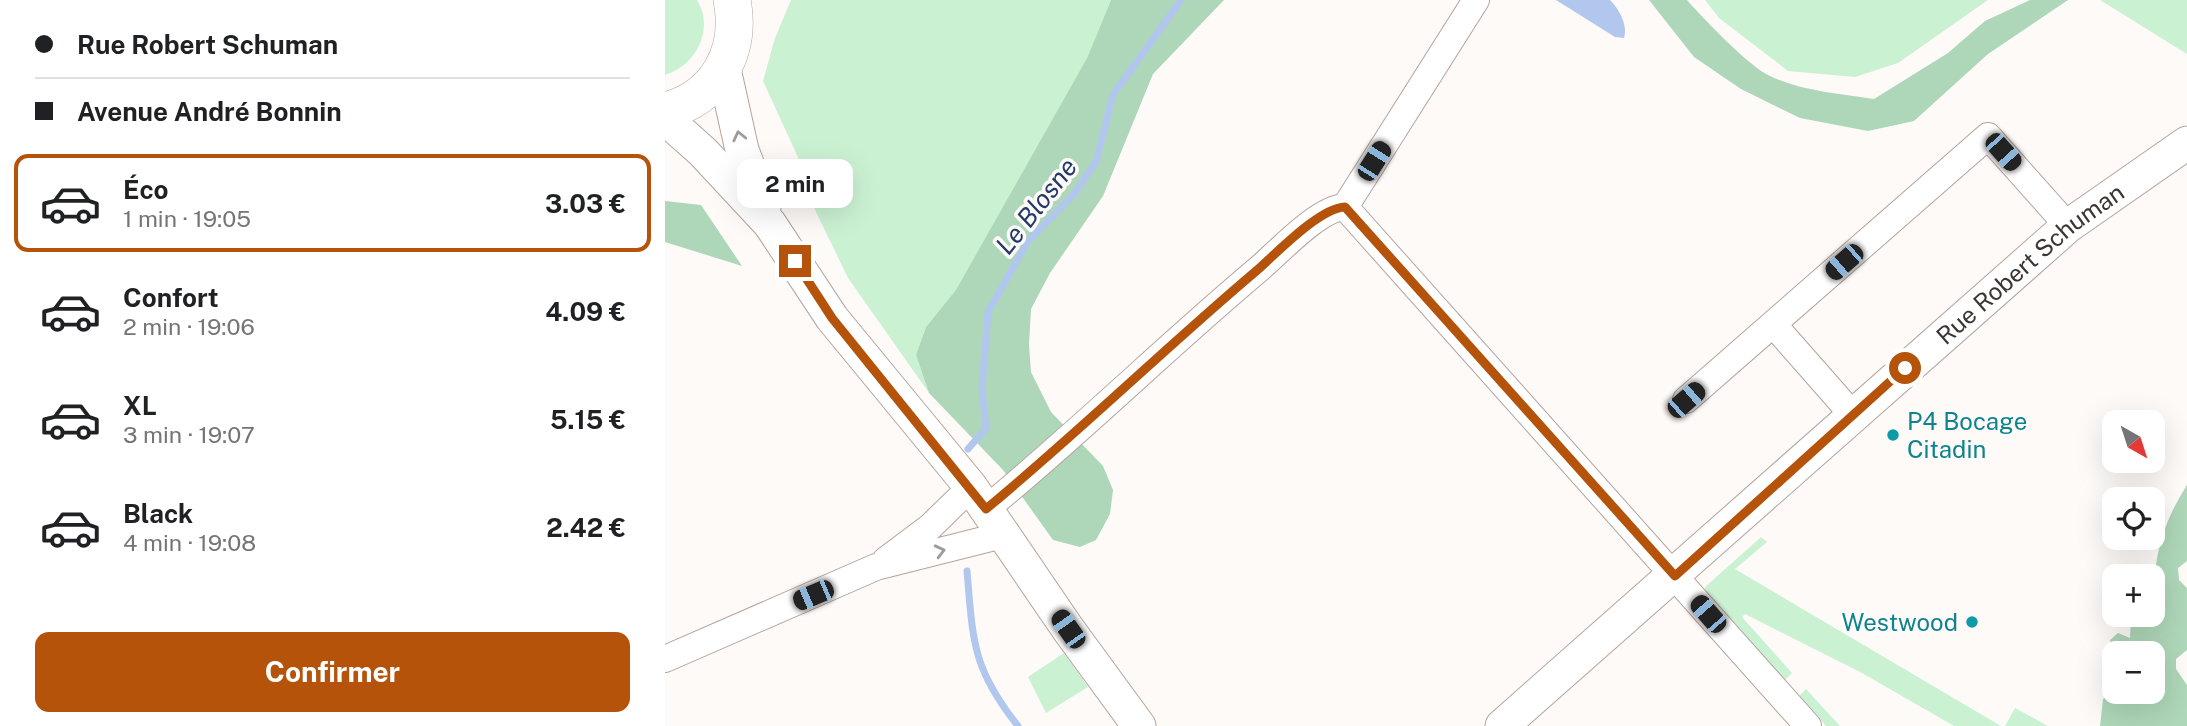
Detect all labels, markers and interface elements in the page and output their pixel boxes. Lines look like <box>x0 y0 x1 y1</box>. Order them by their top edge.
text: Rue Robert Schuman <box>77 29 338 60</box>
text: Avenue André Bonnin <box>77 96 342 127</box>
car <box>1982 129 2025 175</box>
one-way arrow <box>733 131 747 143</box>
car <box>1354 138 1395 184</box>
water label: Le Blosne <box>989 152 1083 260</box>
callout: 2 min <box>737 160 853 208</box>
text: 2 min <box>765 170 825 197</box>
icon: car <box>39 172 102 235</box>
text: Éco <box>123 174 169 205</box>
street label: Rue Robert Schuman <box>1931 178 2129 350</box>
text: 3.03 € <box>545 188 626 219</box>
text: 1 min · 19:05 <box>123 205 251 232</box>
car <box>1822 240 1867 284</box>
route end <box>779 245 811 277</box>
icon: car <box>39 280 102 343</box>
text: Confort <box>123 282 219 313</box>
text: 4.09 € <box>545 296 626 327</box>
text: 2 min · 19:06 <box>123 313 255 340</box>
route start <box>1889 352 1921 384</box>
car <box>1664 378 1709 422</box>
icon: car <box>39 388 102 451</box>
text: XL <box>123 390 157 421</box>
text: 5.15 € <box>550 404 626 435</box>
place label: P4 Bocage Citadin <box>1907 407 2027 463</box>
north arrow <box>2102 410 2165 472</box>
map controls <box>2102 410 2165 704</box>
text: 3 min · 19:07 <box>123 421 255 448</box>
marker: P4 Bocage Citadin <box>1885 427 1901 443</box>
button: locate <box>2102 487 2165 550</box>
icon: car <box>39 496 102 559</box>
text: Black <box>123 498 193 529</box>
text: 2.42 € <box>546 512 626 543</box>
text: 4 min · 19:08 <box>123 529 256 556</box>
one-way arrow <box>934 545 946 559</box>
button: + <box>2102 564 2165 627</box>
car <box>790 577 837 613</box>
car <box>1687 591 1730 637</box>
car <box>1048 606 1089 652</box>
place label: Westwood <box>1842 608 1958 636</box>
marker: Westwood <box>1964 614 1980 630</box>
button: Confirmer <box>35 632 630 712</box>
button: − <box>2102 641 2165 704</box>

